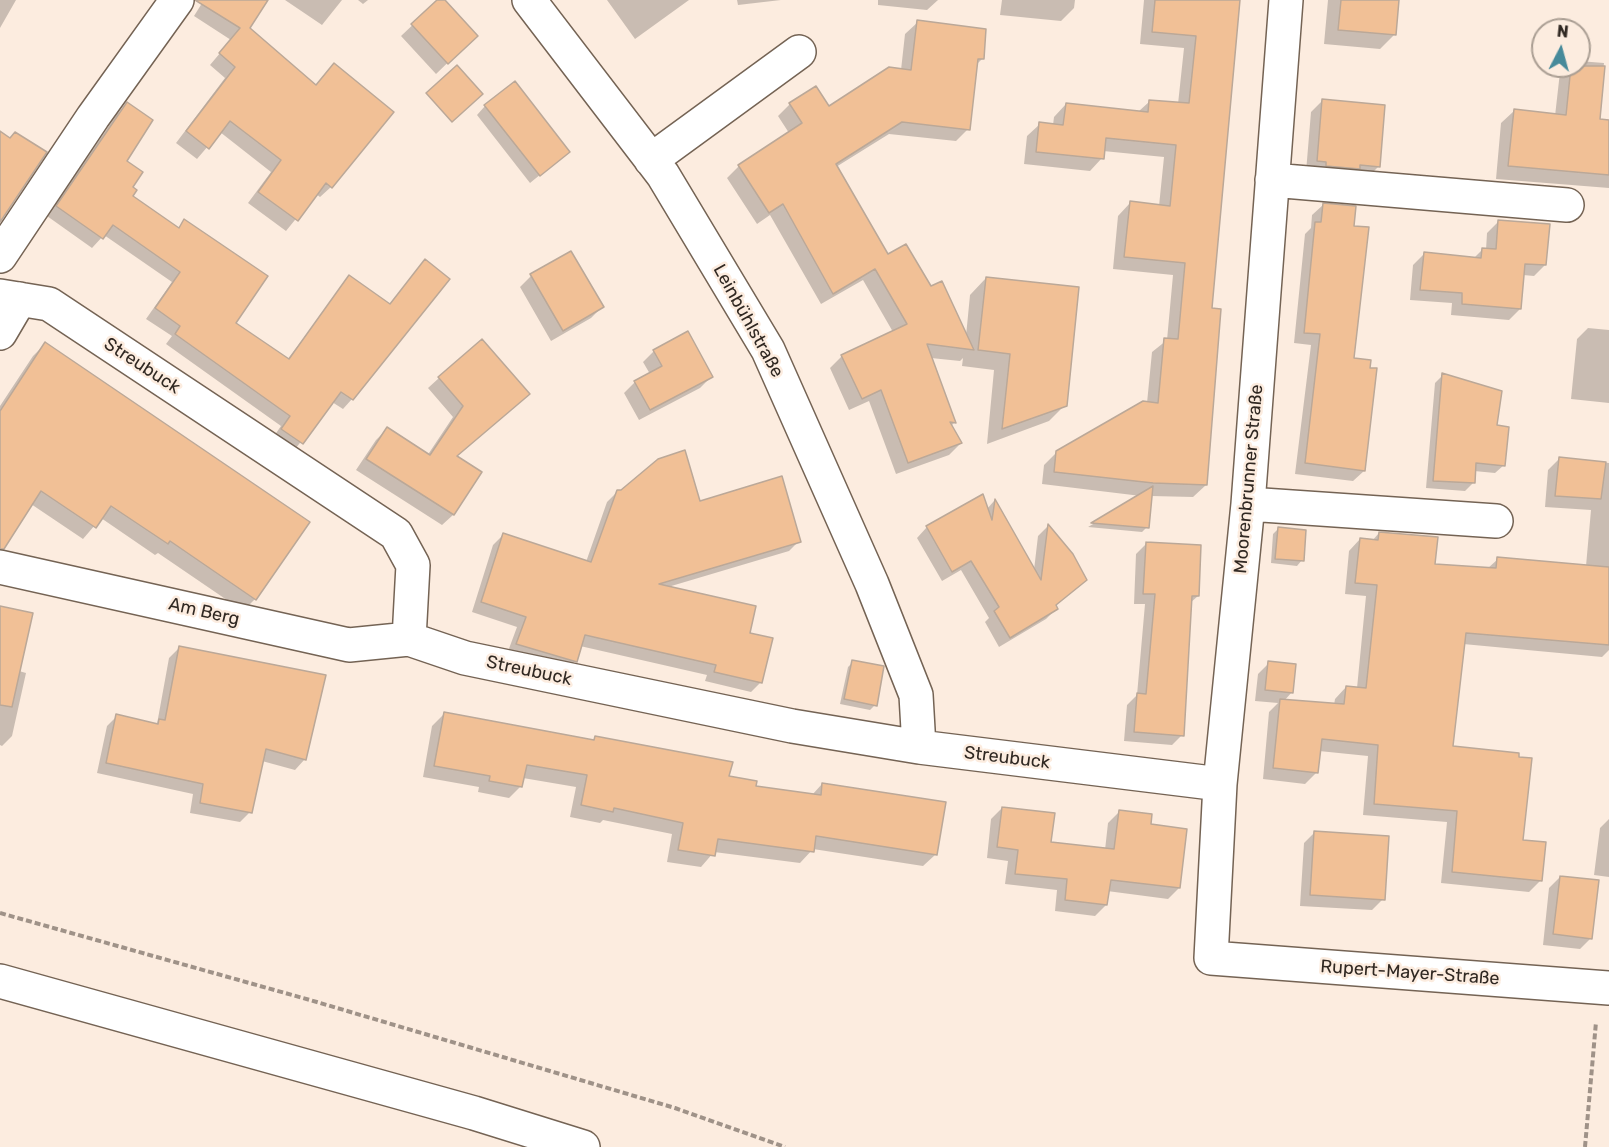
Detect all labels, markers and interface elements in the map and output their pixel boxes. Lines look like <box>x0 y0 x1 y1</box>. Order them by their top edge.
north arrow <box>1531 18 1591 78</box>
text: N <box>1556 22 1569 42</box>
street label: Leinbühlstraße <box>708 261 788 381</box>
street label: Streubuck <box>100 333 184 399</box>
street label: Moorenbrunner Straße <box>1230 384 1268 574</box>
street label: Am Berg <box>167 593 241 631</box>
street label: Streubuck <box>484 651 574 691</box>
street label: Streubuck <box>963 742 1051 774</box>
street label: Rupert-Mayer-Straße <box>1320 956 1500 990</box>

